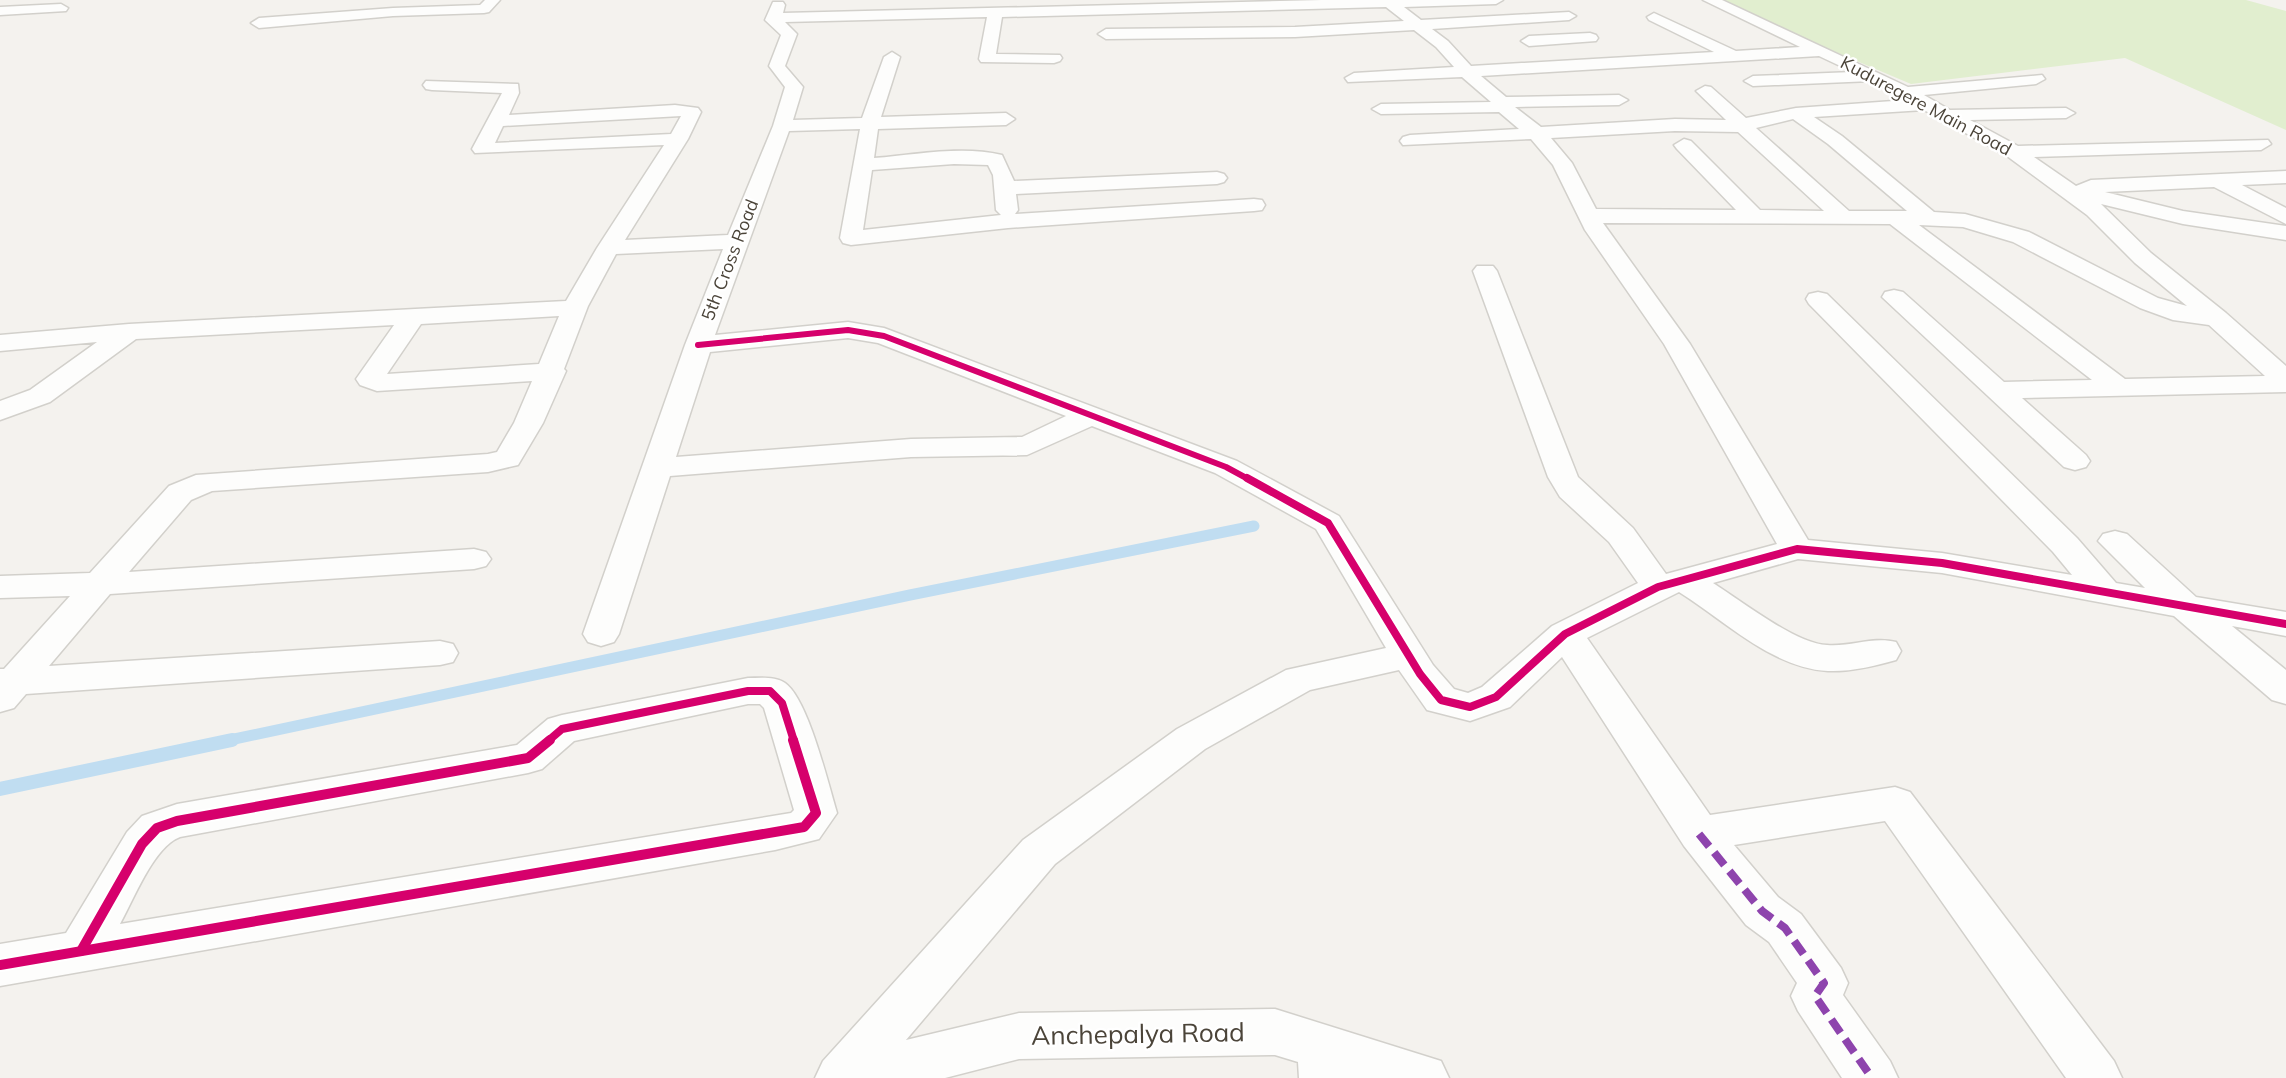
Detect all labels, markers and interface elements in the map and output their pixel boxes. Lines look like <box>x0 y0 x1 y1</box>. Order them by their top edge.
street label: Kuduregere Main Road <box>1837 51 2016 160</box>
street label: 5th Cross Road <box>696 196 763 324</box>
street label: Anchepalya Road <box>1031 1015 1245 1052</box>

